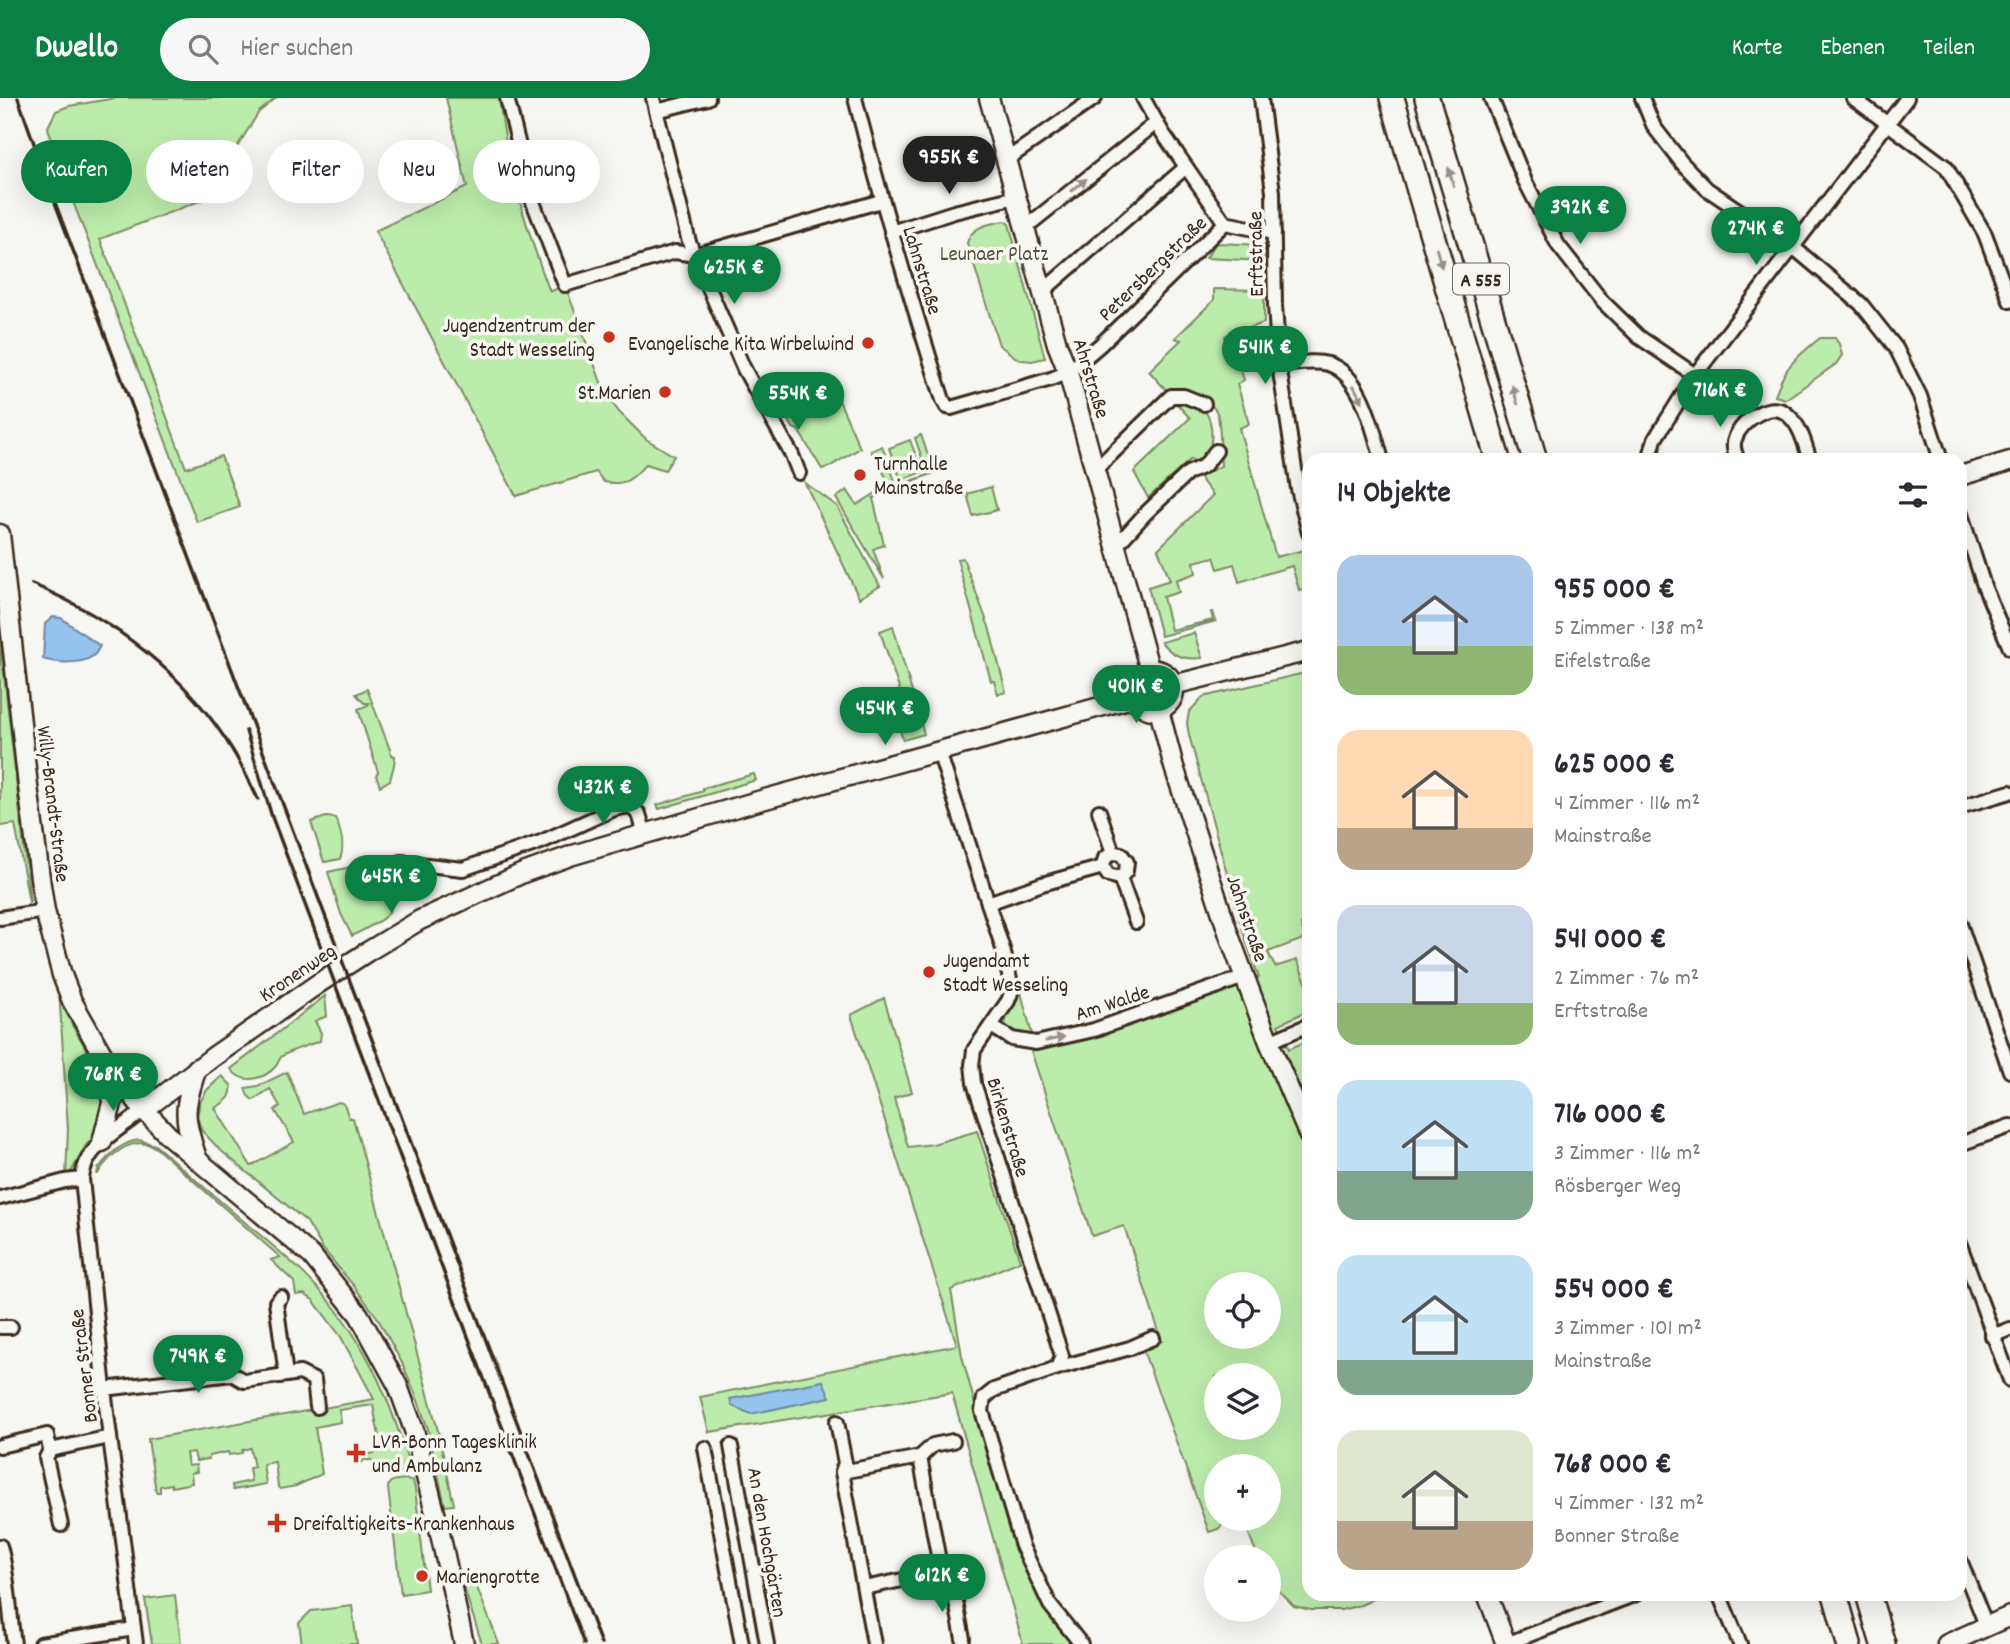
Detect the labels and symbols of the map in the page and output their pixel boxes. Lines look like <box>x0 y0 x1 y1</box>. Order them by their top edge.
pin: 955K € <box>892 136 1006 196</box>
one-way arrow <box>1445 166 1455 187</box>
one-way arrow <box>1070 178 1088 192</box>
pin: 392K € <box>1523 186 1637 246</box>
pin: 274K € <box>1699 208 1813 267</box>
street label: Petersbergstraße <box>1093 210 1215 330</box>
street label: Erftstraße <box>1242 211 1274 297</box>
street label: Lahnstraße <box>892 223 948 319</box>
park label: Leunaer Platz <box>940 241 1048 271</box>
pin: 625K € <box>677 246 791 306</box>
one-way arrow <box>1434 247 1444 268</box>
road number: A 555 <box>1453 264 1509 294</box>
place label: Jugendzentrum der Stadt Wesseling <box>443 313 595 367</box>
pin: 541K € <box>1208 327 1322 386</box>
marker: Jugendzentrum der Stadt Wesseling <box>601 329 617 345</box>
place label: Evangelische Kita Wirbelwind <box>628 331 854 361</box>
marker: Evangelische Kita Wirbelwind <box>860 335 876 351</box>
street label: Ahrstraße <box>1063 335 1116 423</box>
pin: 716K € <box>1663 370 1777 429</box>
pin: 554K € <box>741 372 855 432</box>
place label: St.Marien <box>578 380 651 410</box>
marker: St.Marien <box>657 384 673 400</box>
one-way arrow <box>1352 384 1364 404</box>
one-way arrow <box>1510 384 1520 405</box>
place label: Turnhalle Mainstraße <box>874 451 963 505</box>
marker: Turnhalle Mainstraße <box>852 467 868 483</box>
pin: 401K € <box>1079 666 1193 725</box>
pin: 454K € <box>828 688 942 747</box>
street label: Willy-Brandt-Straße <box>27 724 76 884</box>
pin: 432K € <box>546 766 660 826</box>
pin: 645K € <box>334 856 448 915</box>
street label: Jahnstraße <box>1216 871 1274 967</box>
street label: Kronenweg <box>254 938 343 1011</box>
place label: Jugendamt Stadt Wesseling <box>943 948 1068 1002</box>
marker: Jugendamt Stadt Wesseling <box>921 964 937 980</box>
street label: Am Walde <box>1072 979 1154 1031</box>
one-way arrow <box>1044 1033 1066 1044</box>
pin: 768K € <box>56 1054 170 1113</box>
street label: Birkenstraße <box>977 1074 1035 1181</box>
street label: Bonner Straße <box>64 1307 108 1424</box>
pin: 749K € <box>141 1336 255 1395</box>
place label: LVR-Bonn Tagesklinik und Ambulanz <box>372 1429 537 1483</box>
marker: LVR-Bonn Tagesklinik und Ambulanz <box>346 1443 366 1463</box>
street label: An den Hochgärten <box>737 1465 793 1620</box>
place label: Dreifaltigkeits-Krankenhaus <box>293 1511 515 1541</box>
marker: Dreifaltigkeits-Krankenhaus <box>267 1513 287 1533</box>
pin: 612K € <box>885 1554 999 1614</box>
place label: Mariengrotte <box>436 1564 540 1594</box>
marker: Mariengrotte <box>414 1568 430 1584</box>

